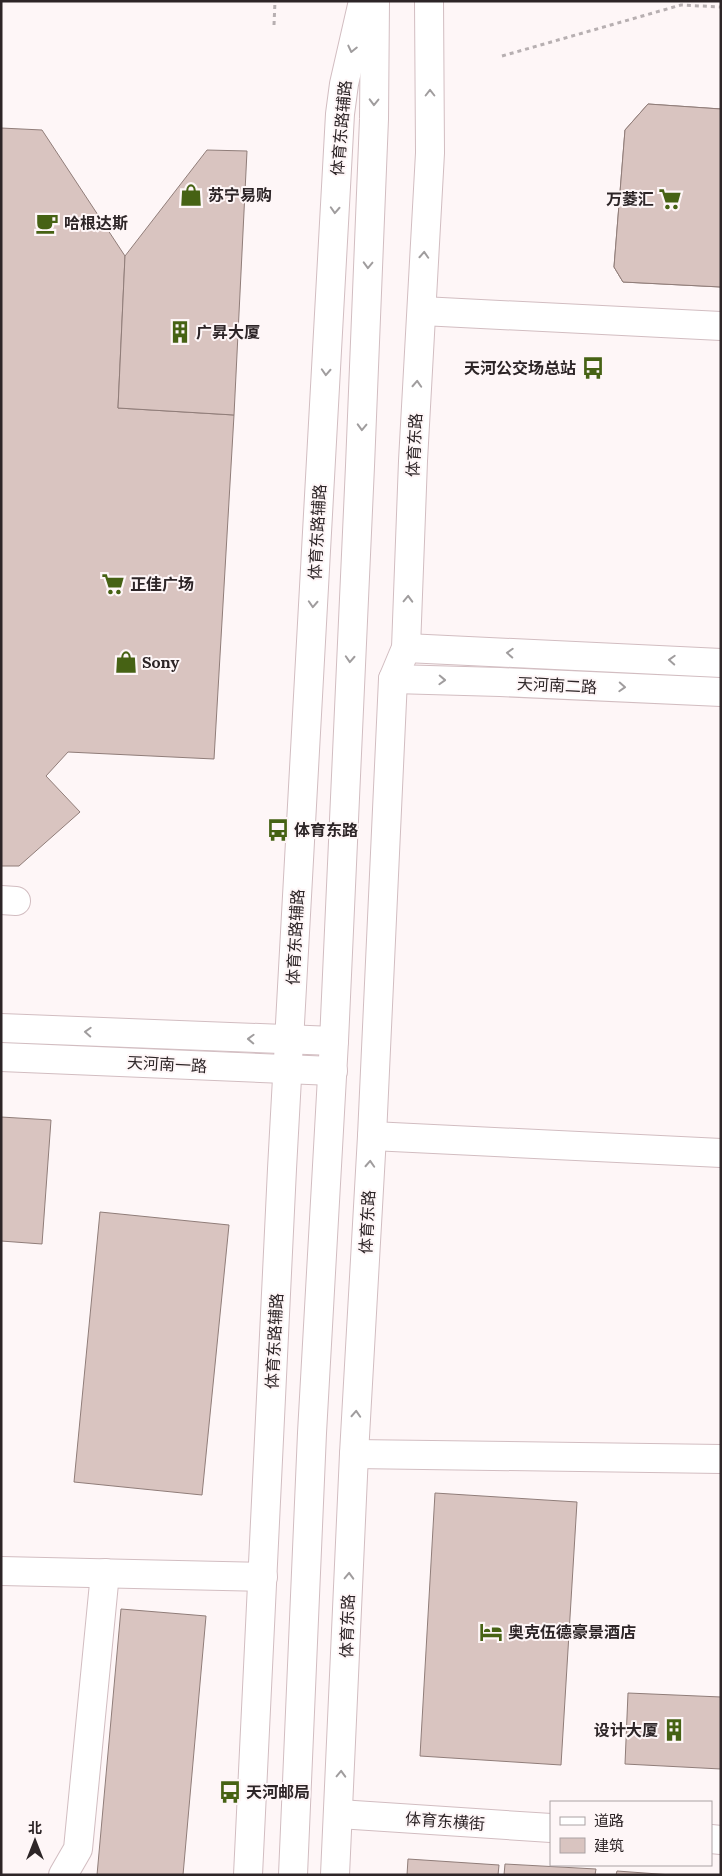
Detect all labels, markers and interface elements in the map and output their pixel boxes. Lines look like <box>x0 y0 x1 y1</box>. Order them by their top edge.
one-way arrow <box>347 44 358 53</box>
street label: 体育东路辅路 <box>327 79 355 177</box>
one-way arrow <box>425 89 435 96</box>
one-way arrow <box>369 99 379 107</box>
shop icon: 苏宁易购 <box>178 182 204 208</box>
place label: 苏宁易购 <box>208 185 272 205</box>
supermarket icon: 万菱汇 <box>657 186 683 212</box>
place label: 万菱汇 <box>606 189 654 209</box>
one-way arrow <box>329 206 340 214</box>
cafe icon: 哈根达斯 <box>34 210 60 236</box>
place label: 哈根达斯 <box>64 213 128 233</box>
one-way arrow <box>419 251 430 259</box>
one-way arrow <box>363 262 373 269</box>
building icon: 广昇大厦 <box>167 319 193 345</box>
place label: 广昇大厦 <box>196 322 260 342</box>
bus stop icon: 天河公交场总站 <box>580 355 606 381</box>
place label: 天河公交场总站 <box>464 358 576 378</box>
one-way arrow <box>321 369 332 377</box>
one-way arrow <box>412 380 423 388</box>
street label: 体育东路 <box>402 413 426 477</box>
one-way arrow <box>356 424 367 432</box>
street label: 体育东路辅路 <box>305 484 329 580</box>
supermarket icon: 正佳广场 <box>100 571 126 597</box>
place label: 正佳广场 <box>130 574 194 594</box>
one-way arrow <box>403 595 413 602</box>
one-way arrow <box>308 601 319 609</box>
one-way arrow <box>505 647 513 658</box>
shop icon: Sony <box>113 649 139 675</box>
place label: Sony <box>142 652 180 672</box>
one-way arrow <box>668 655 676 666</box>
one-way arrow <box>345 656 356 664</box>
street label: 天河南二路 <box>517 673 597 697</box>
one-way arrow <box>438 675 446 685</box>
one-way arrow <box>618 682 626 693</box>
bus stop icon: 体育东路 <box>265 817 291 843</box>
place label: 体育东路 <box>294 820 358 840</box>
street label: 体育东路辅路 <box>283 889 307 985</box>
one-way arrow <box>84 1027 92 1037</box>
one-way arrow <box>246 1033 254 1044</box>
street label: 天河南一路 <box>127 1052 207 1076</box>
one-way arrow <box>365 1160 376 1168</box>
street label: 体育东路 <box>355 1190 379 1254</box>
street label: 体育东路辅路 <box>262 1293 286 1389</box>
one-way arrow <box>351 1410 362 1418</box>
one-way arrow <box>343 1572 354 1580</box>
street label: 体育东路 <box>336 1594 358 1658</box>
hotel icon: 奥克伍德豪景酒店 <box>478 1619 504 1645</box>
place label: 奥克伍德豪景酒店 <box>508 1622 636 1642</box>
building icon: 设计大厦 <box>661 1717 687 1743</box>
place label: 设计大厦 <box>594 1720 658 1740</box>
one-way arrow <box>335 1769 346 1777</box>
bus stop icon: 天河邮局 <box>217 1779 243 1805</box>
place label: 天河邮局 <box>246 1782 310 1802</box>
legend <box>550 1801 712 1866</box>
street label: 体育东横街 <box>404 1808 486 1834</box>
text: 道路 <box>594 1811 624 1830</box>
north arrow <box>10 1816 60 1866</box>
text: 北 <box>28 1819 42 1837</box>
text: 建筑 <box>594 1836 624 1855</box>

